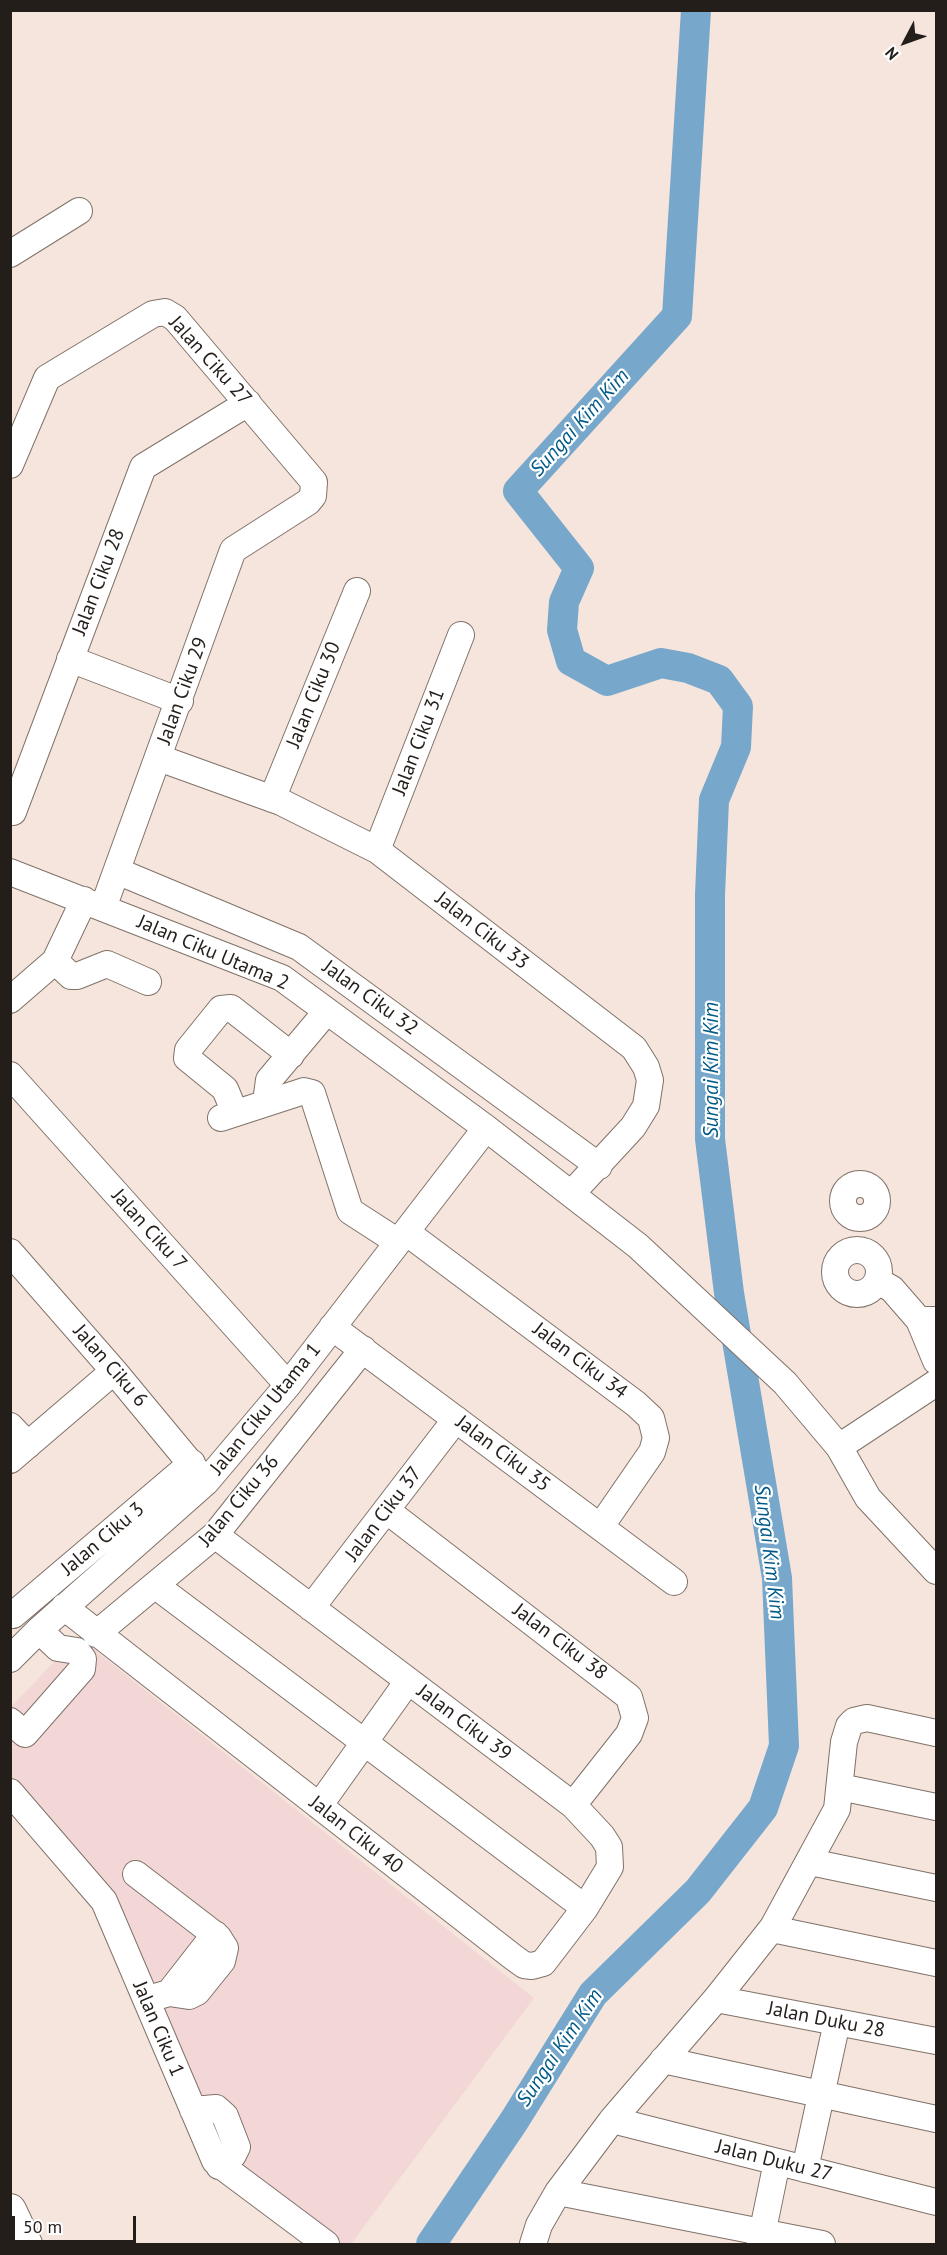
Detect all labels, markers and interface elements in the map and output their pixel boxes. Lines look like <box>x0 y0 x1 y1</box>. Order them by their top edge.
north arrow <box>875 12 935 72</box>
text: N <box>880 43 902 64</box>
street label: Jalan Ciku 27 <box>164 311 256 411</box>
water label: Sungai Kim Kim <box>525 364 635 482</box>
street label: Jalan Ciku 28 <box>68 525 130 639</box>
street label: Jalan Ciku 29 <box>153 634 213 748</box>
street label: Jalan Ciku 30 <box>282 639 346 751</box>
street label: Jalan Ciku 31 <box>388 685 450 799</box>
street label: Jalan Ciku 33 <box>430 887 534 975</box>
street label: Jalan Ciku Utama 2 <box>134 910 292 996</box>
street label: Jalan Ciku 32 <box>318 955 422 1041</box>
water label: Sungai Kim Kim <box>699 1002 725 1138</box>
street label: Jalan Ciku 7 <box>106 1184 192 1276</box>
street label: Jalan Ciku 34 <box>528 1318 632 1404</box>
street label: Jalan Ciku 6 <box>68 1320 152 1412</box>
street label: Jalan Ciku Utama 1 <box>206 1338 326 1480</box>
street label: Jalan Ciku 35 <box>451 1411 555 1497</box>
street label: Jalan Ciku 36 <box>194 1450 284 1552</box>
street label: Jalan Ciku 37 <box>341 1462 427 1566</box>
water label: Sungai Kim Kim <box>748 1483 790 1621</box>
street label: Jalan Ciku 3 <box>57 1497 149 1581</box>
street label: Jalan Ciku 38 <box>508 1599 612 1685</box>
street label: Jalan Ciku 39 <box>412 1680 516 1766</box>
street label: Jalan Ciku 40 <box>304 1791 408 1879</box>
street label: Jalan Ciku 1 <box>127 1978 189 2080</box>
water label: Sungai Kim Kim <box>512 1985 608 2111</box>
street label: Jalan Duku 28 <box>765 1997 887 2043</box>
street label: Jalan Duku 27 <box>713 2135 835 2187</box>
scale bar <box>15 2204 140 2242</box>
text: 50 m <box>23 2215 62 2238</box>

